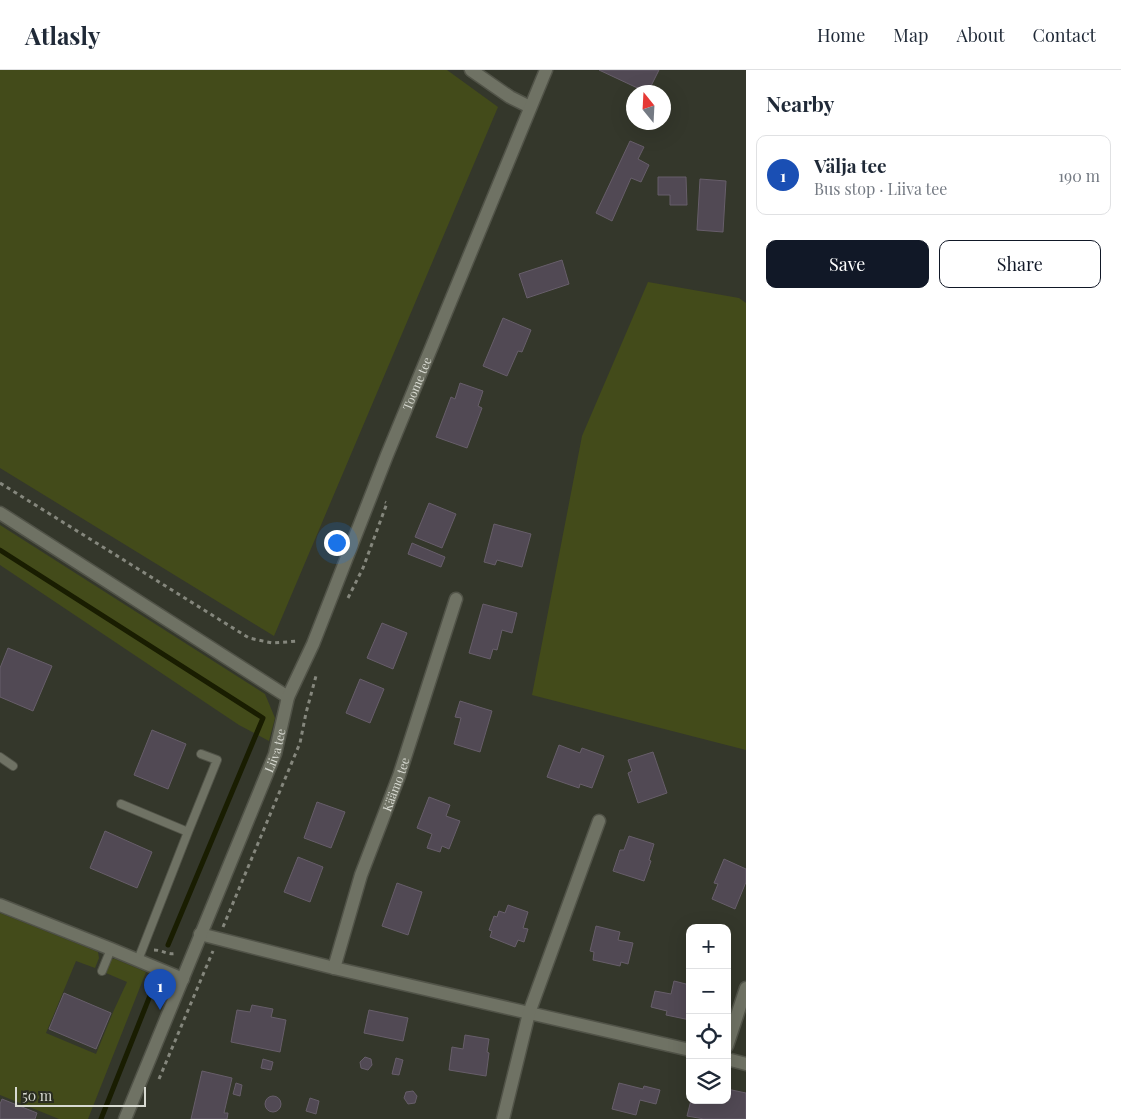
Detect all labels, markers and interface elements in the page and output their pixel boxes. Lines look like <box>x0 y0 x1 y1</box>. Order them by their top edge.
text: Atlasly <box>25 19 100 51</box>
text: Home <box>817 23 865 47</box>
text: Map <box>893 23 928 47</box>
text: About <box>956 23 1005 47</box>
text: Contact <box>1033 23 1096 47</box>
north arrow <box>626 85 671 130</box>
text: Nearby <box>766 89 835 117</box>
text: Välja tee <box>814 152 887 178</box>
text: 1 <box>780 165 786 186</box>
text: 190 m <box>1058 165 1100 186</box>
text: Bus stop · Liiva tee <box>814 178 947 199</box>
button: Save <box>766 240 929 288</box>
button: Share <box>939 240 1101 288</box>
street label: Toome tee <box>398 355 435 412</box>
your location <box>324 530 350 556</box>
street label: Liiva tee <box>260 727 289 775</box>
street label: Käämo tee <box>378 755 413 813</box>
map controls <box>686 924 731 1104</box>
button: + <box>686 924 731 969</box>
pin: 1 <box>144 969 176 1010</box>
button: − <box>686 969 731 1014</box>
button: locate <box>686 1014 731 1059</box>
button: layers <box>686 1059 731 1104</box>
scale bar <box>15 1084 146 1107</box>
text: 50 m <box>22 1086 52 1105</box>

